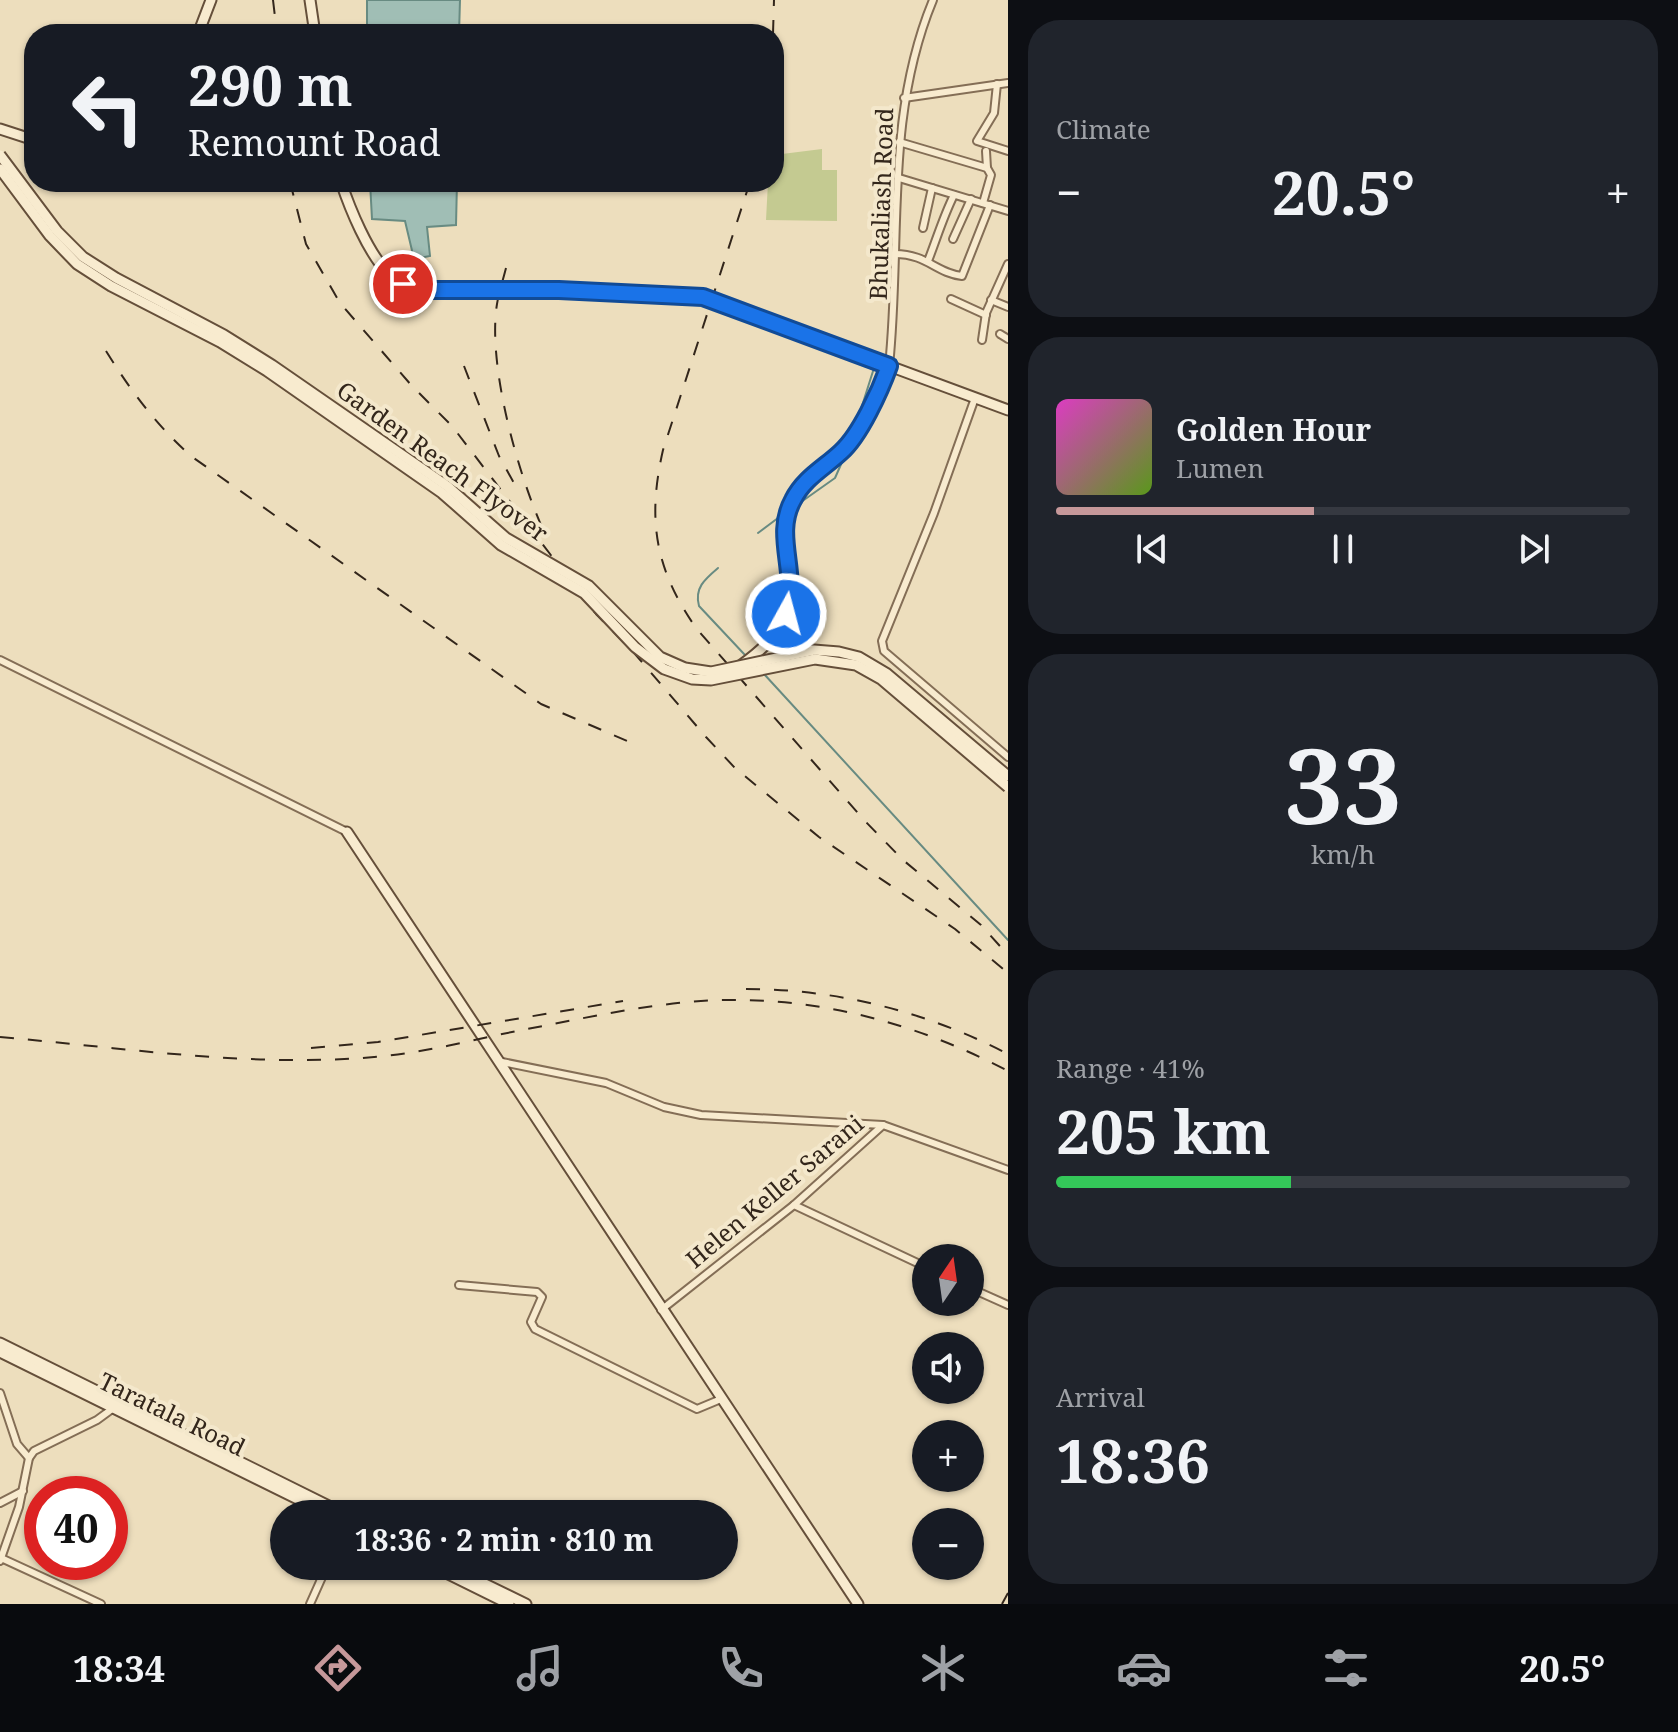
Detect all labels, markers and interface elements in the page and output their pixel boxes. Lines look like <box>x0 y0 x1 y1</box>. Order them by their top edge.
text: 290 m <box>188 46 353 122</box>
icon: left <box>56 56 160 160</box>
street label: Bhukaliash Road <box>861 107 900 301</box>
text: Climate <box>1056 111 1151 147</box>
text: Remount Road <box>188 118 441 167</box>
text: 20.5° <box>1272 151 1415 233</box>
text: − <box>1056 162 1081 222</box>
text: + <box>1605 162 1630 222</box>
pin <box>369 250 437 318</box>
icon: arrive <box>381 262 425 306</box>
street label: Garden Reach Flyover <box>331 373 555 549</box>
text: Golden Hour <box>1176 409 1371 450</box>
text: Lumen <box>1176 450 1264 486</box>
icon: previous <box>1130 527 1174 571</box>
icon: pause <box>1321 527 1365 571</box>
icon: next <box>1512 527 1556 571</box>
position arrow <box>744 572 828 656</box>
text: 33 <box>1284 713 1402 854</box>
text: km/h <box>1311 836 1375 872</box>
text: Range · 41% <box>1056 1050 1205 1086</box>
text: 205 km <box>1056 1090 1271 1172</box>
street label: Helen Keller Sarani <box>678 1107 870 1275</box>
north arrow <box>912 1244 984 1316</box>
map controls <box>912 1244 984 1580</box>
button: sound <box>912 1332 984 1404</box>
street label: Taratala Road <box>94 1364 252 1463</box>
text: Arrival <box>1056 1379 1145 1415</box>
text: 18:36 <box>1056 1419 1210 1501</box>
button: + <box>912 1420 984 1492</box>
speed limit sign: 40 <box>24 1476 128 1580</box>
button: − <box>912 1508 984 1580</box>
text: 18:36 · 2 min · 810 m <box>355 1519 653 1560</box>
icon: directions <box>310 1640 366 1696</box>
icon: music <box>512 1640 568 1696</box>
icon: phone <box>713 1640 769 1696</box>
icon: climate <box>915 1640 971 1696</box>
icon: car <box>1116 1640 1172 1696</box>
icon: filters <box>1318 1640 1374 1696</box>
text: 18:34 <box>73 1644 165 1693</box>
text: 20.5° <box>1519 1644 1605 1693</box>

